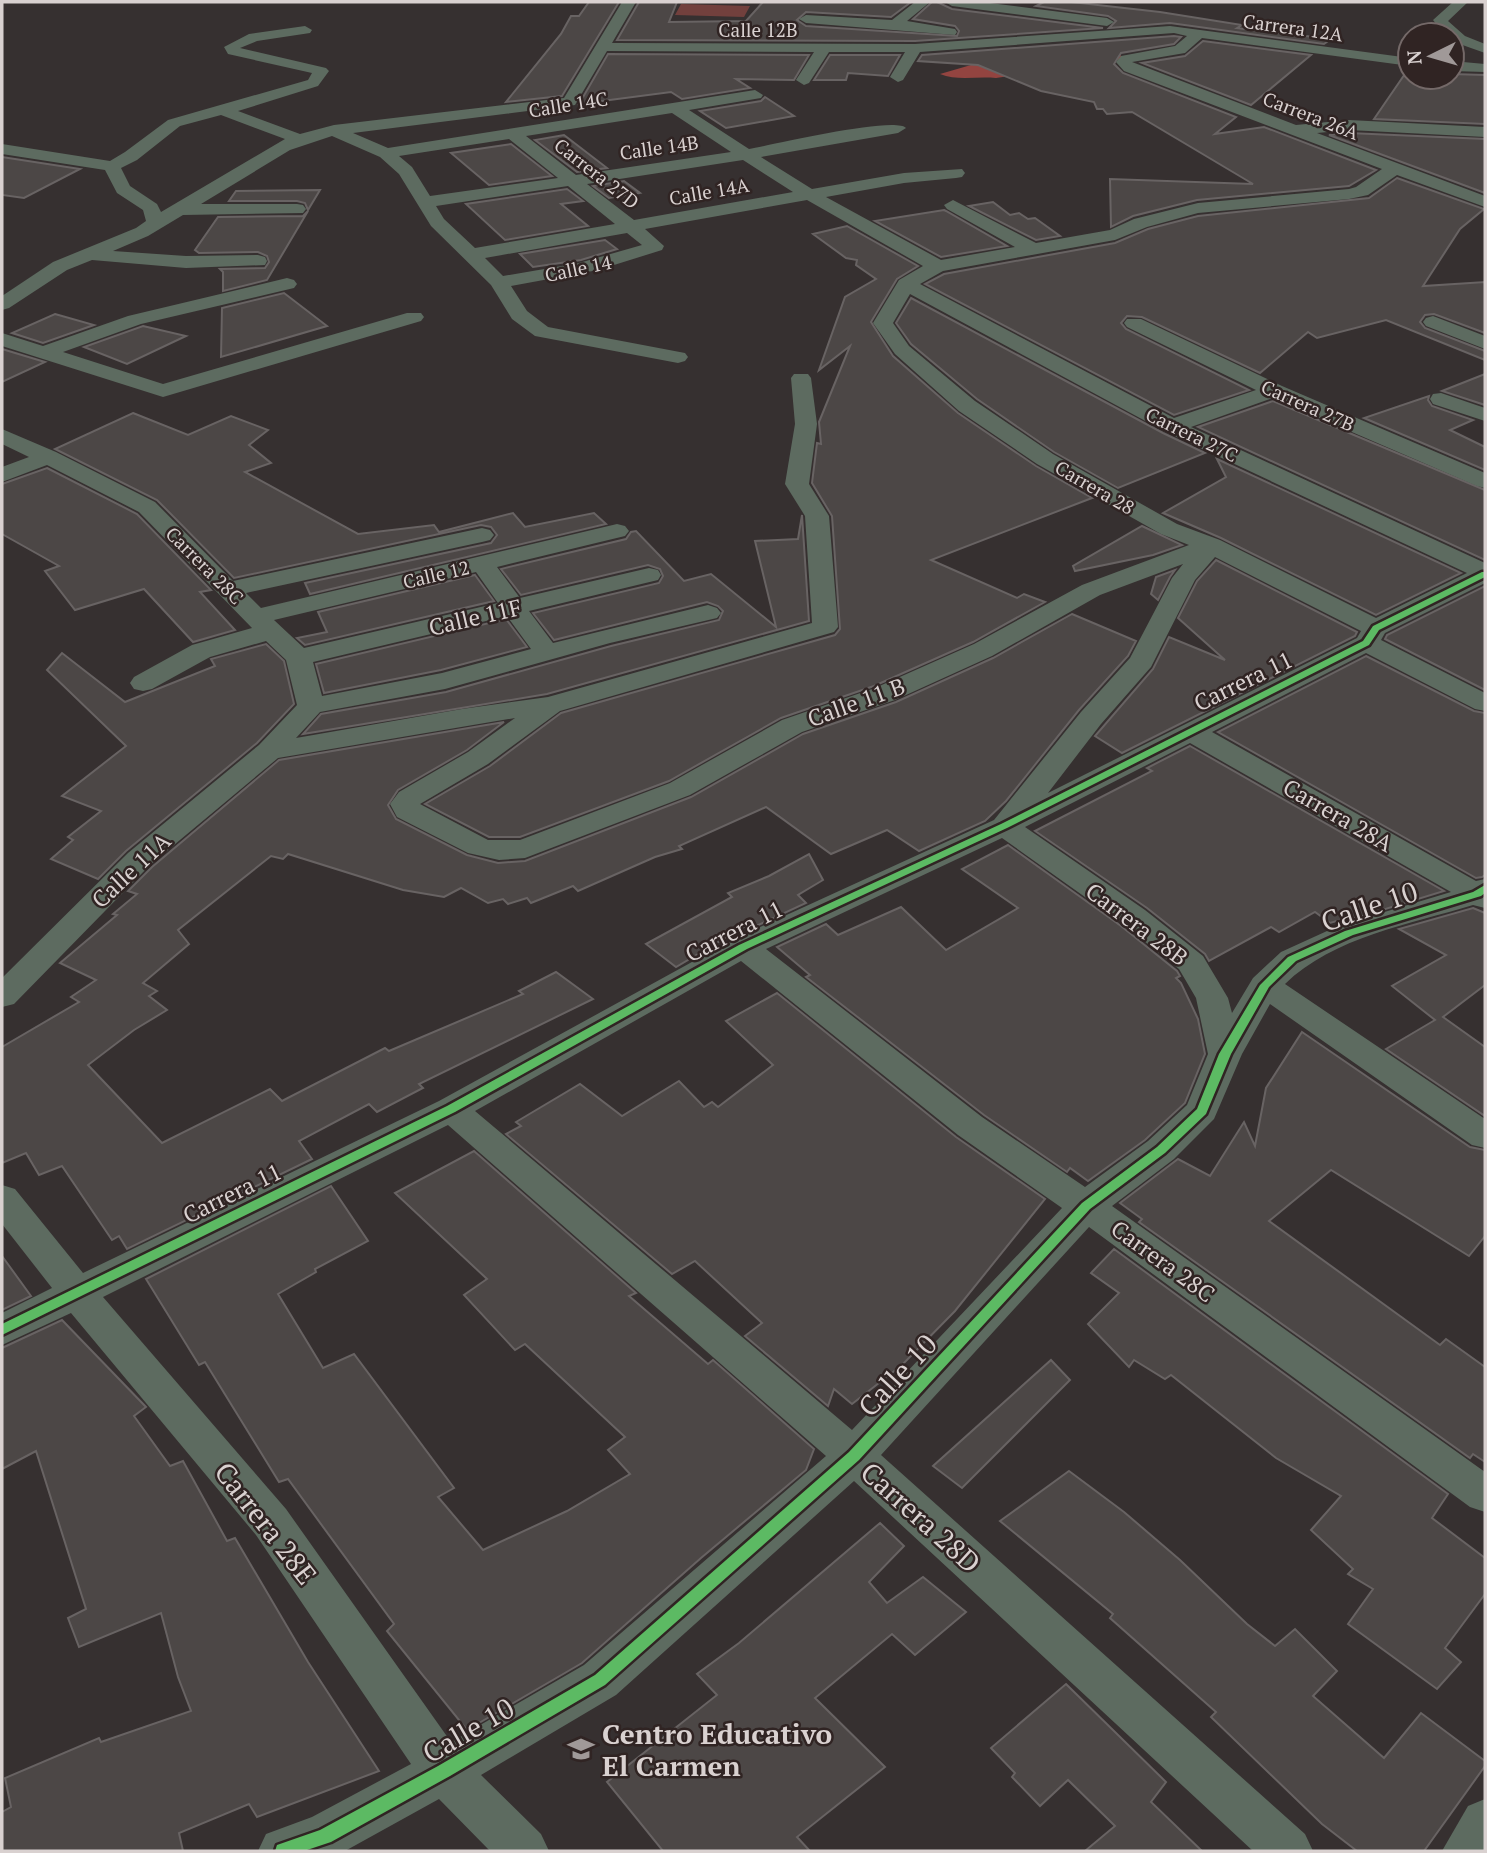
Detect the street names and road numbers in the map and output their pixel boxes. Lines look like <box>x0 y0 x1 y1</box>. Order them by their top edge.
street label: Carrera 12A <box>1241 8 1345 46</box>
street label: Calle 12B <box>718 17 798 42</box>
street label: Calle 14C <box>527 85 609 123</box>
street label: Carrera 26A <box>1259 85 1363 145</box>
street label: Calle 14B <box>618 129 700 165</box>
street label: Carrera 27D <box>549 132 645 214</box>
street label: Calle 14A <box>667 172 751 210</box>
street label: Calle 14 <box>542 249 615 287</box>
street label: Carrera 27B <box>1257 373 1359 437</box>
street label: Carrera 27C <box>1142 401 1242 467</box>
street label: Carrera 28 <box>1051 454 1139 520</box>
street label: Carrera 28C <box>161 521 249 609</box>
street label: Calle 12 <box>400 554 472 594</box>
street label: Calle 11F <box>425 591 525 643</box>
street label: Carrera 11 <box>1188 644 1298 718</box>
street label: Calle 11 B <box>803 670 909 734</box>
street label: Carrera 28A <box>1277 771 1399 859</box>
street label: Calle 11A <box>85 825 177 915</box>
street label: Calle 10 <box>1316 872 1422 940</box>
street label: Carrera 28B <box>1080 875 1194 973</box>
street label: Carrera 11 <box>680 893 788 969</box>
street label: Carrera 11 <box>177 1156 287 1230</box>
street label: Carrera 28C <box>1105 1213 1221 1309</box>
street label: Calle 10 <box>849 1326 945 1424</box>
street label: Carrera 28D <box>853 1453 989 1581</box>
street label: Carrera 28E <box>207 1454 325 1592</box>
street label: Calle 10 <box>416 1689 520 1771</box>

